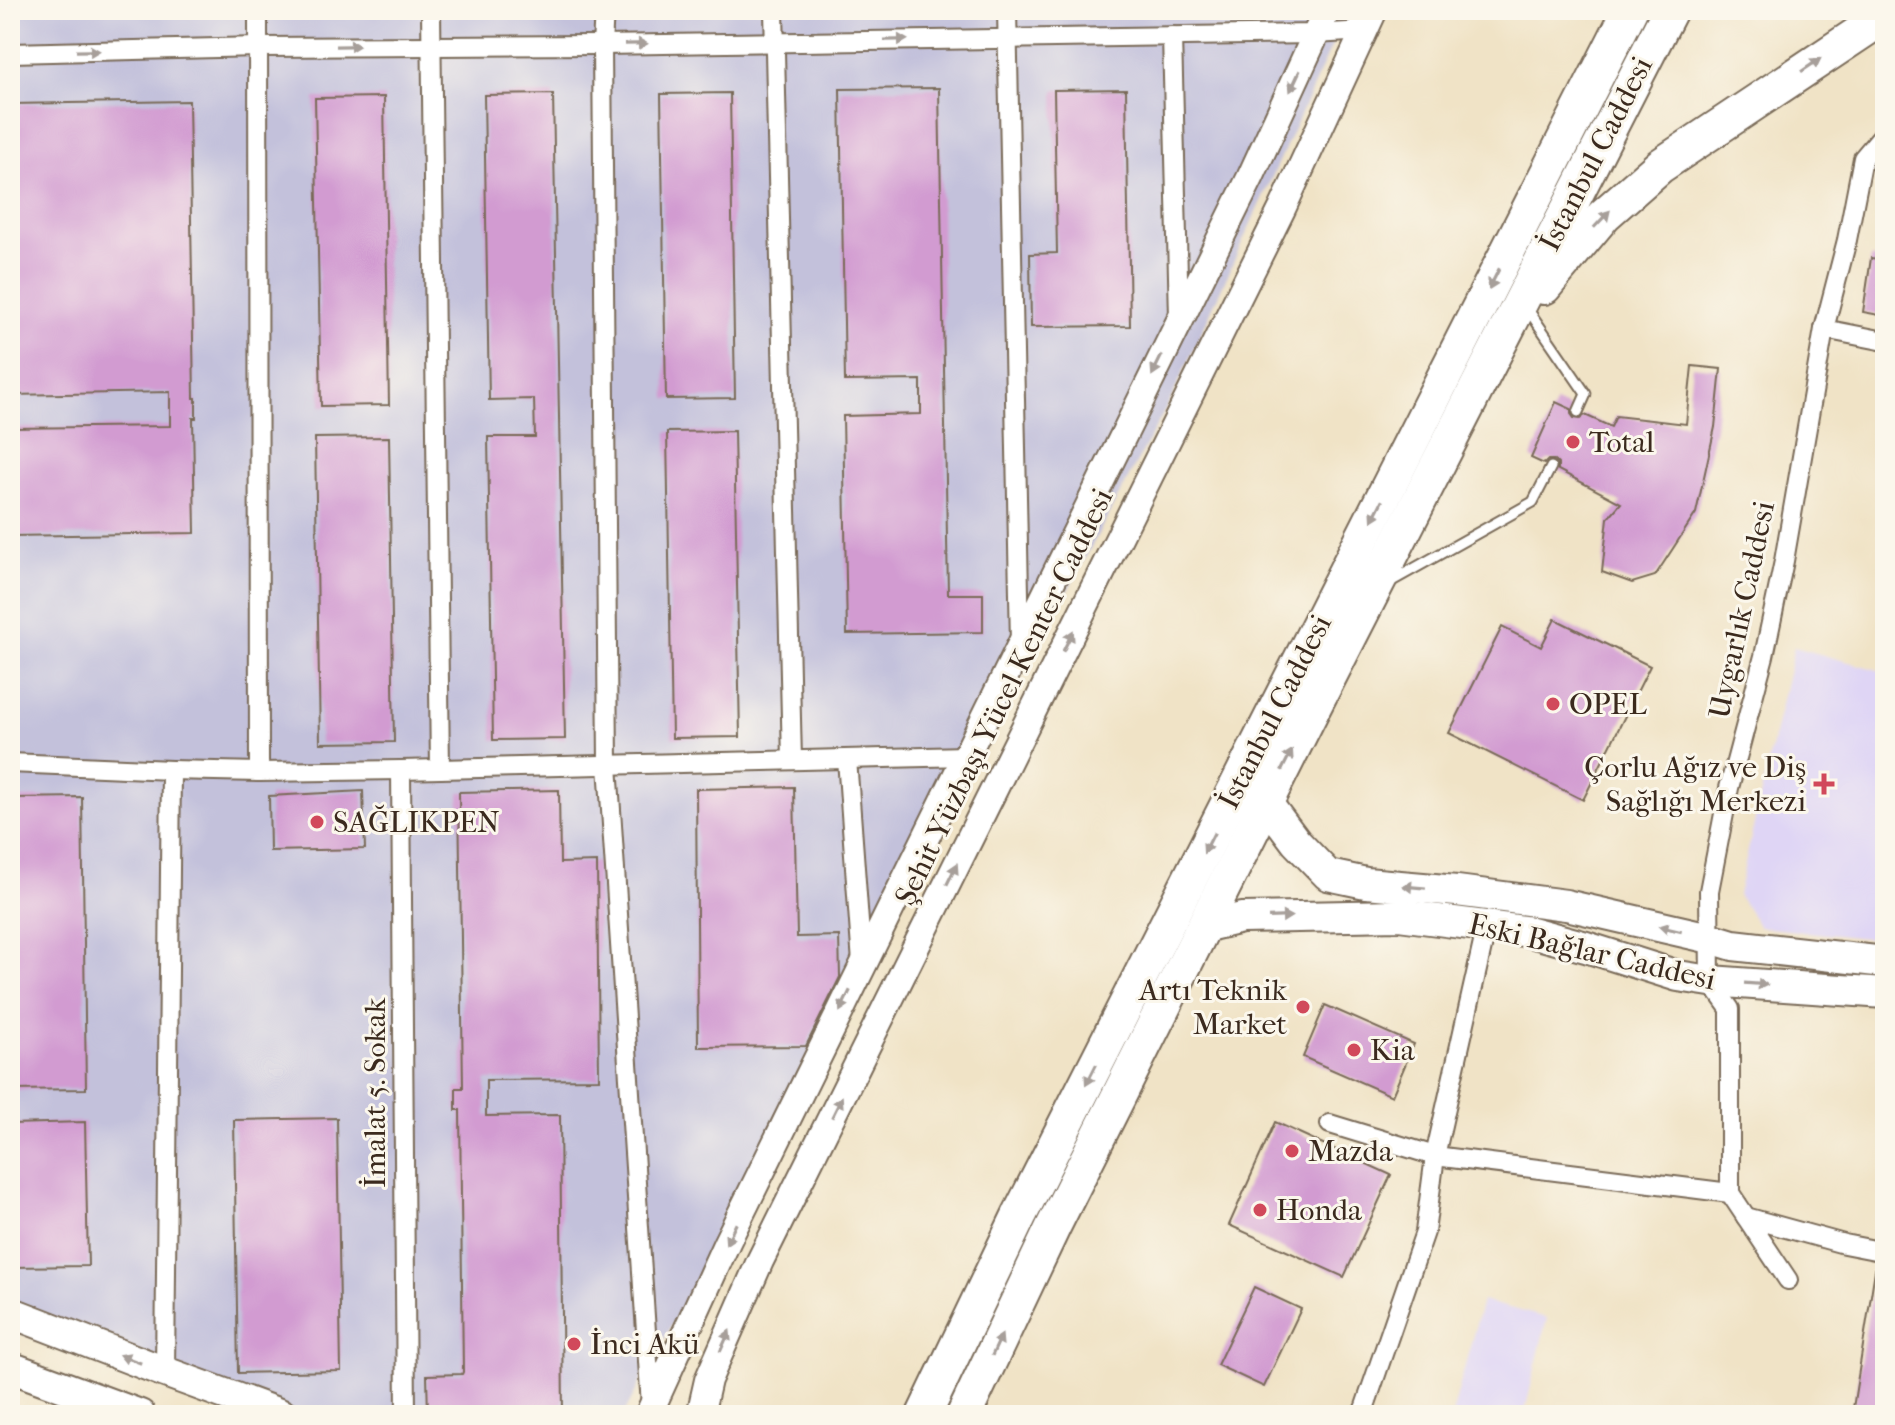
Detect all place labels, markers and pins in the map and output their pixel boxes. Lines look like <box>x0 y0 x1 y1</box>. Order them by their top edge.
place label: Total <box>1589 425 1654 460</box>
marker: Total <box>1564 433 1582 451</box>
place label: OPEL <box>1569 687 1647 722</box>
marker: OPEL <box>1544 695 1562 713</box>
place label: Çorlu Ağız ve Diş Sağlığı Merkezi <box>1584 750 1806 819</box>
marker: Çorlu Ağız ve Diş Sağlığı Merkezi <box>1813 773 1835 795</box>
place label: SAĞLIKPEN <box>333 804 500 840</box>
marker: SAĞLIKPEN <box>308 813 326 831</box>
place label: Artı Teknik Market <box>1138 973 1288 1042</box>
marker: Artı Teknik Market <box>1294 998 1312 1016</box>
place label: Kia <box>1370 1033 1416 1068</box>
marker: Kia <box>1345 1041 1363 1059</box>
place label: Mazda <box>1308 1134 1394 1169</box>
marker: Mazda <box>1283 1142 1301 1160</box>
place label: Honda <box>1276 1193 1363 1228</box>
marker: Honda <box>1251 1201 1269 1219</box>
place label: İnci Akü <box>590 1327 699 1362</box>
marker: İnci Akü <box>565 1335 583 1353</box>

